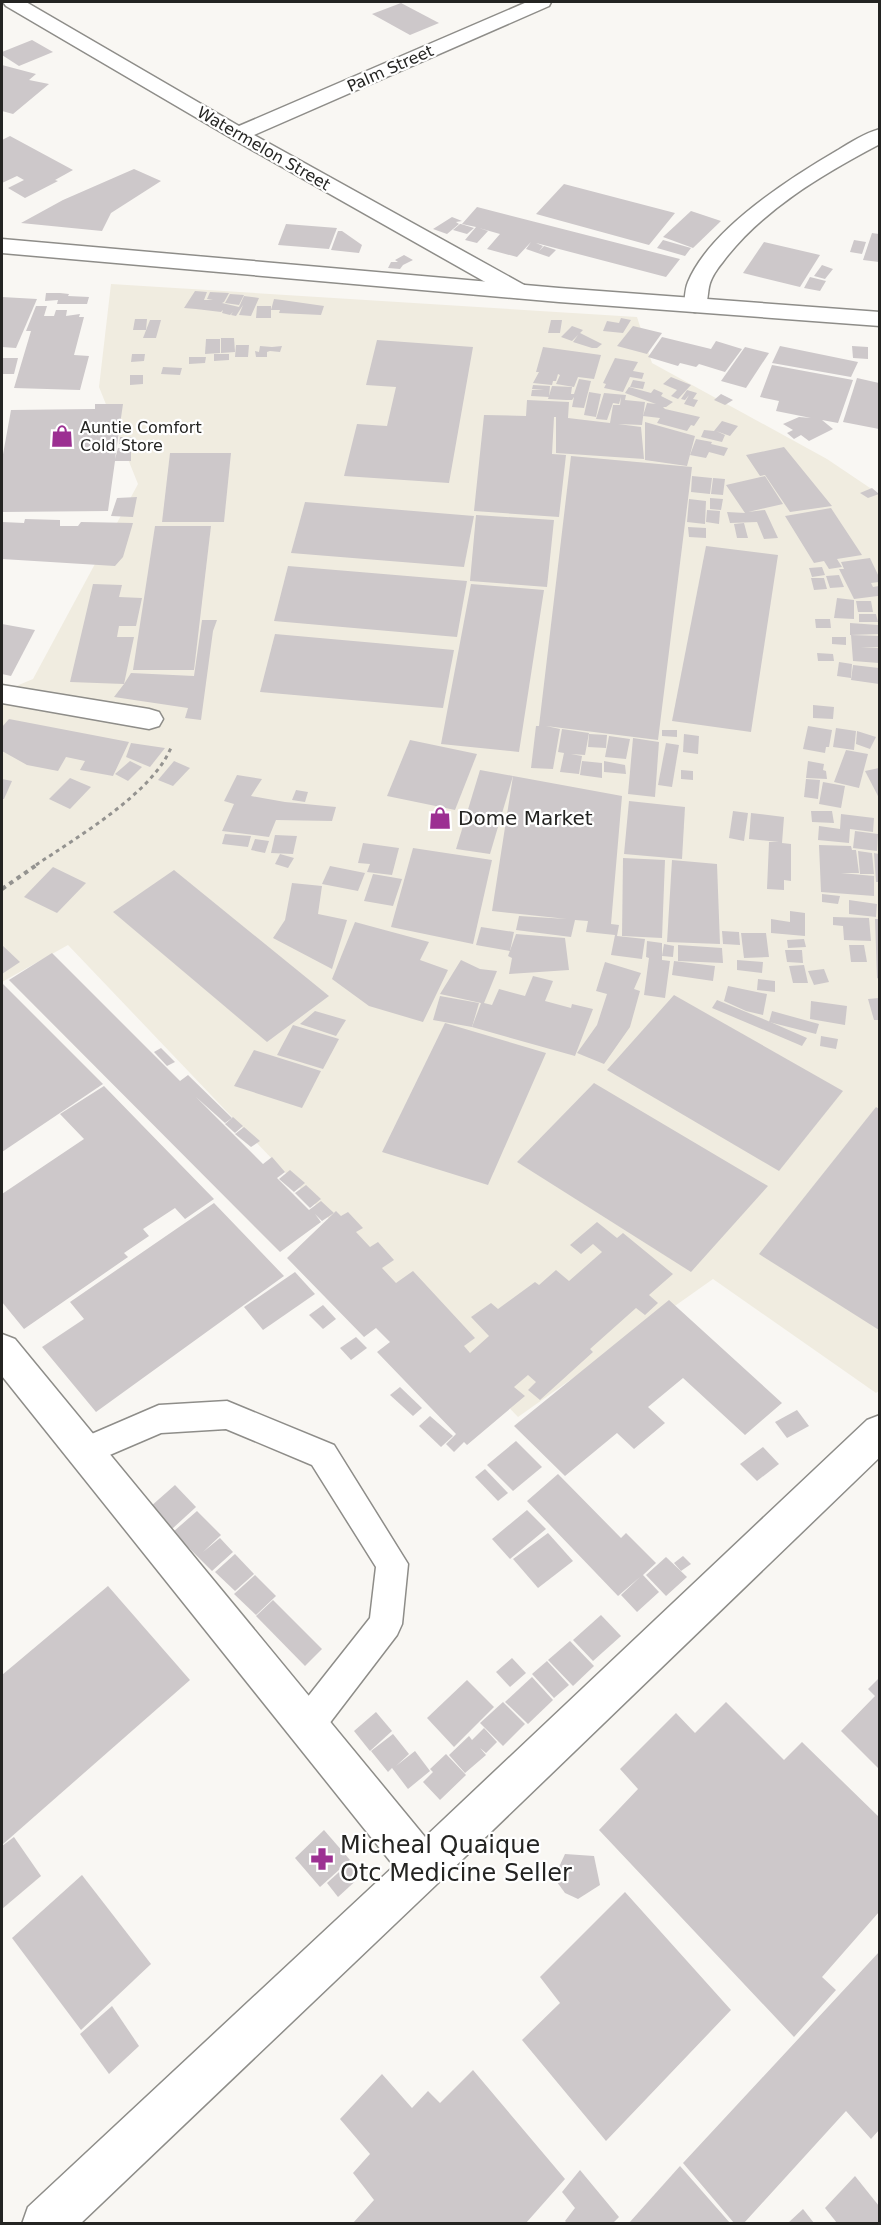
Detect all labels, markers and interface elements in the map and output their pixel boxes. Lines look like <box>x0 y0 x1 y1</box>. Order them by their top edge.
street label: Palm Street <box>344 41 436 96</box>
street label: Watermelon Street <box>194 103 334 194</box>
place label: Auntie Comfort Cold Store <box>80 418 202 455</box>
shop icon: Auntie Comfort Cold Store <box>49 423 75 449</box>
shop icon: Dome Market <box>427 805 453 831</box>
place label: Dome Market <box>458 806 593 830</box>
place label: Micheal Quaique Otc Medicine Seller <box>340 1831 572 1887</box>
pharmacy icon: Micheal Quaique Otc Medicine Seller <box>309 1846 335 1872</box>

